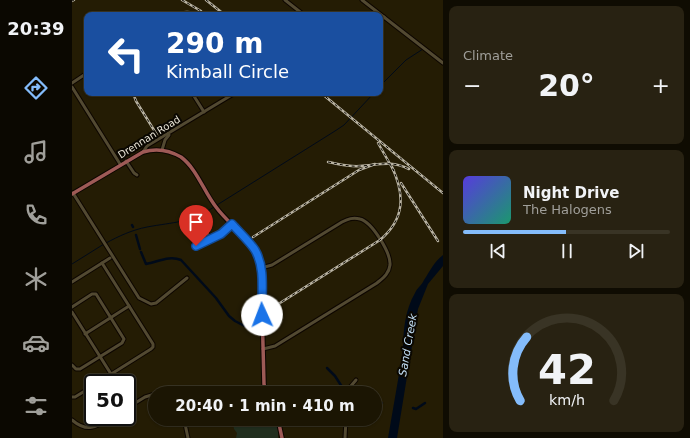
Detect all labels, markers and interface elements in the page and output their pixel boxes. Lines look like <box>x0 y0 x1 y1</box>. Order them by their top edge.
text: 20:39 <box>7 18 65 39</box>
text: 290 m <box>166 27 263 60</box>
icon: left <box>100 28 152 80</box>
text: Climate <box>463 48 513 63</box>
text: Kimball Circle <box>166 61 289 82</box>
text: 20° <box>538 68 595 103</box>
text: − <box>463 73 481 98</box>
text: + <box>652 73 670 98</box>
icon: directions <box>22 74 50 102</box>
street label: Drennan Road <box>116 113 182 161</box>
icon: music <box>22 138 50 166</box>
text: Night Drive <box>523 184 619 202</box>
icon: phone <box>22 201 50 229</box>
text: The Halogens <box>523 202 612 217</box>
pin <box>179 205 213 246</box>
icon: arrive <box>185 211 207 233</box>
icon: previous <box>487 240 509 262</box>
icon: pause <box>556 240 578 262</box>
icon: next <box>625 240 647 262</box>
icon: climate <box>22 265 50 293</box>
position arrow <box>241 294 283 336</box>
water label: Sand Creek <box>396 312 420 377</box>
icon: car <box>22 329 50 357</box>
text: 42 <box>538 345 595 394</box>
speed limit sign: 50 <box>84 374 136 426</box>
icon: filters <box>22 392 50 420</box>
text: km/h <box>548 392 585 408</box>
text: 20:40 · 1 min · 410 m <box>175 397 355 415</box>

